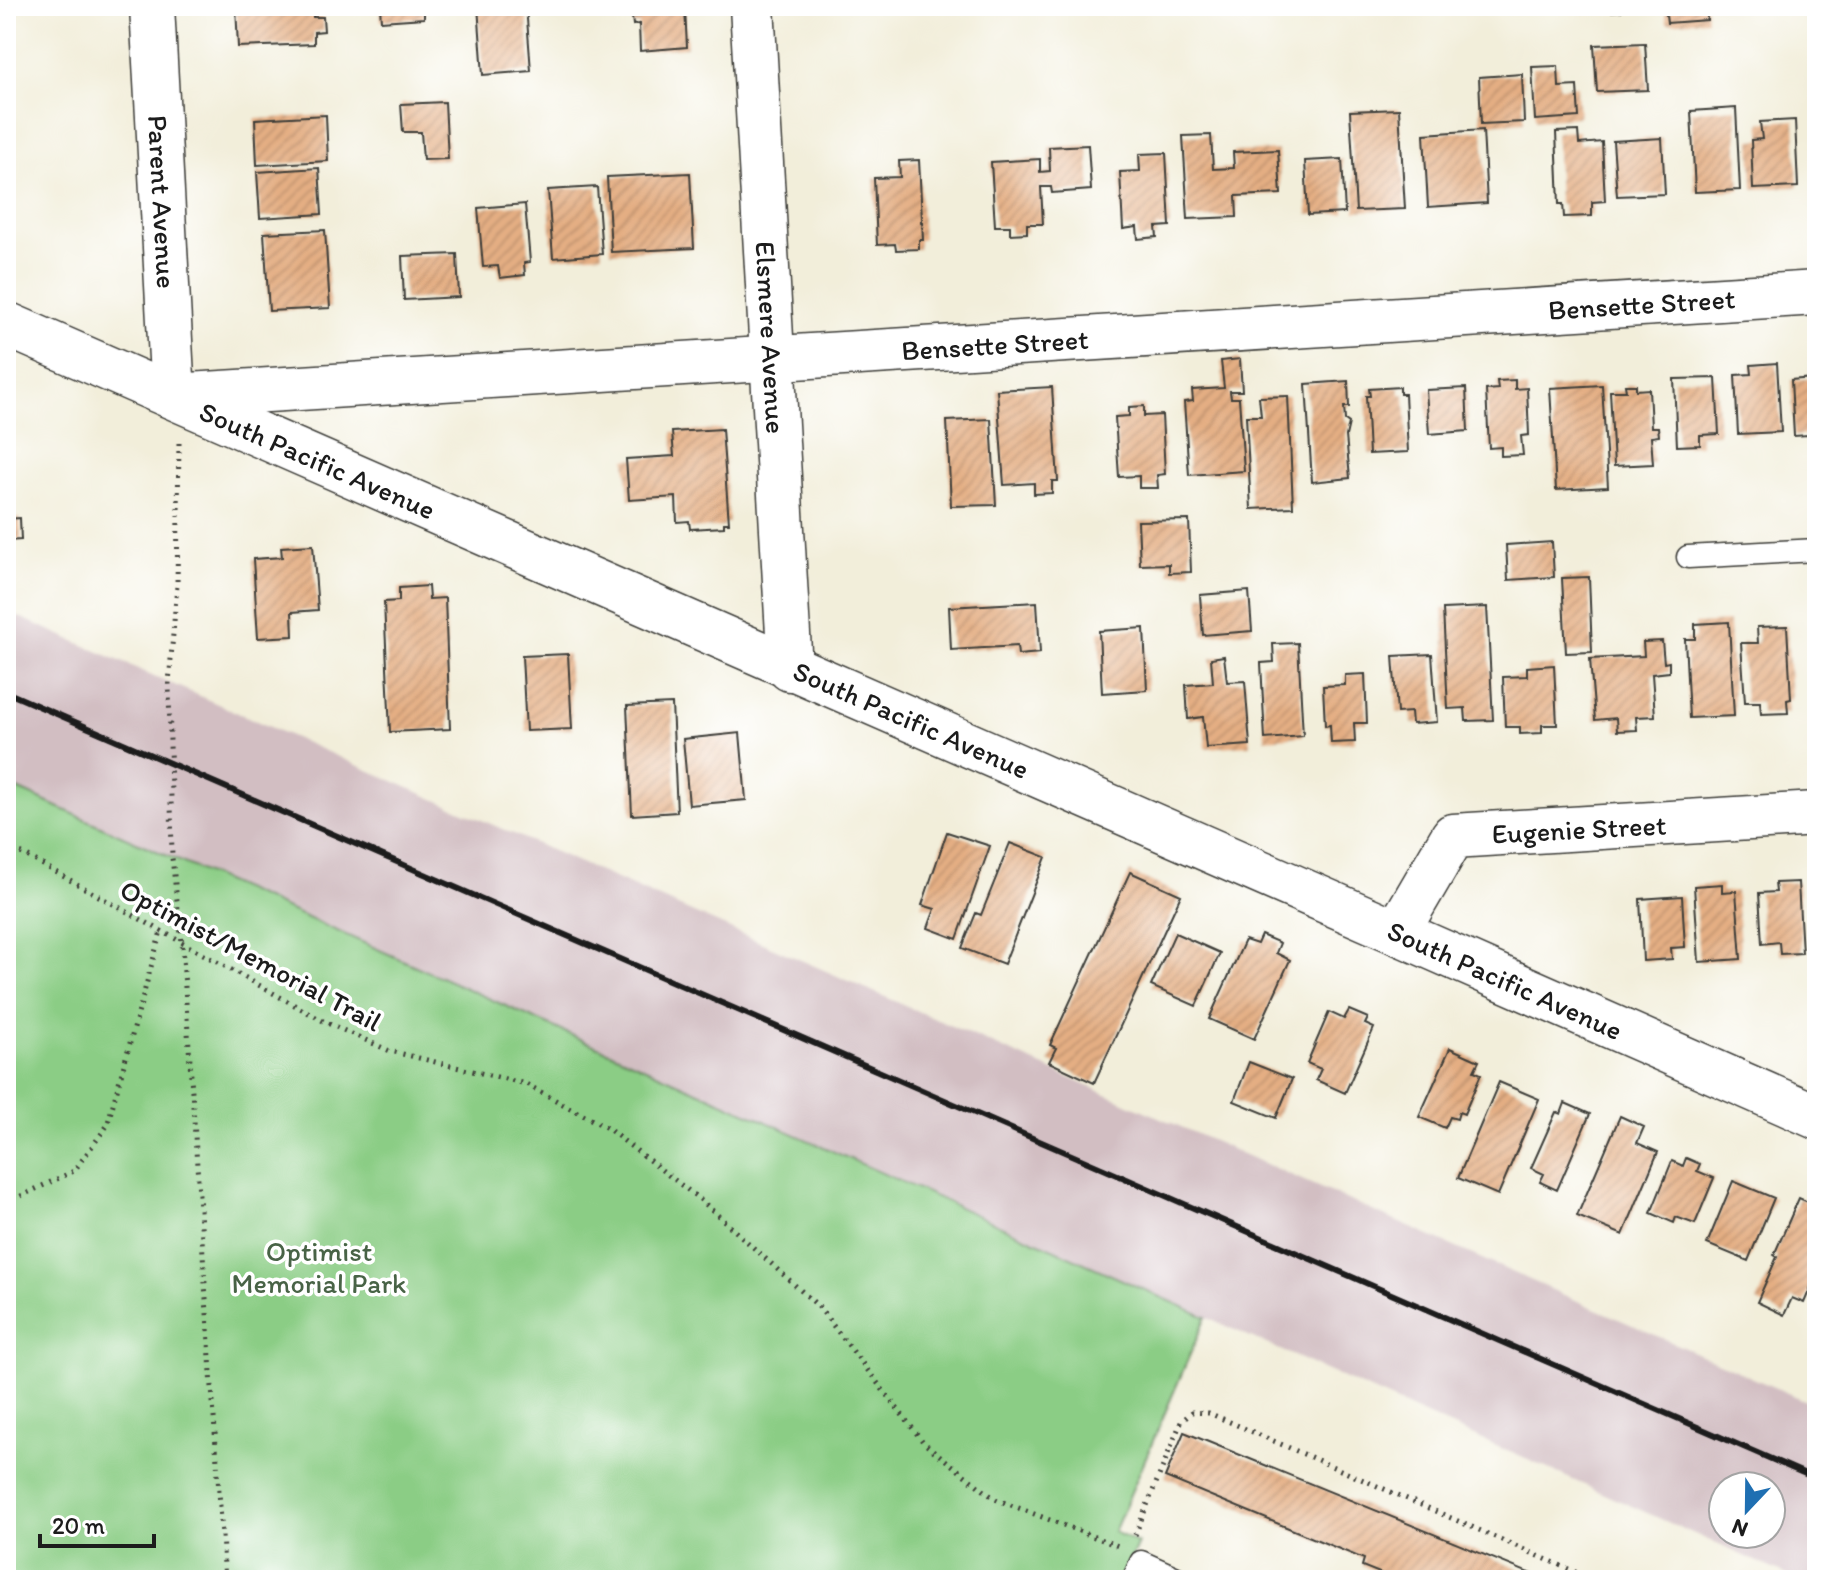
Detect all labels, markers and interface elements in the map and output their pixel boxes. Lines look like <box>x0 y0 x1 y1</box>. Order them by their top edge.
street label: Parent Avenue <box>141 114 184 289</box>
street label: Elsmere Avenue <box>749 240 793 435</box>
street label: Bensette Street <box>1547 281 1736 327</box>
street label: Bensette Street <box>900 322 1089 367</box>
street label: South Pacific Avenue <box>195 394 441 527</box>
street label: South Pacific Avenue <box>788 653 1034 786</box>
street label: Eugenie Street <box>1491 807 1667 851</box>
street label: Optimist/Memorial Trail <box>114 872 388 1038</box>
street label: South Pacific Avenue <box>1382 913 1628 1047</box>
park label: Optimist Memorial Park <box>232 1234 406 1300</box>
north arrow <box>1707 1470 1787 1550</box>
scale bar <box>40 1498 154 1548</box>
text: 20 m <box>52 1511 105 1540</box>
text: N <box>1728 1513 1752 1543</box>

